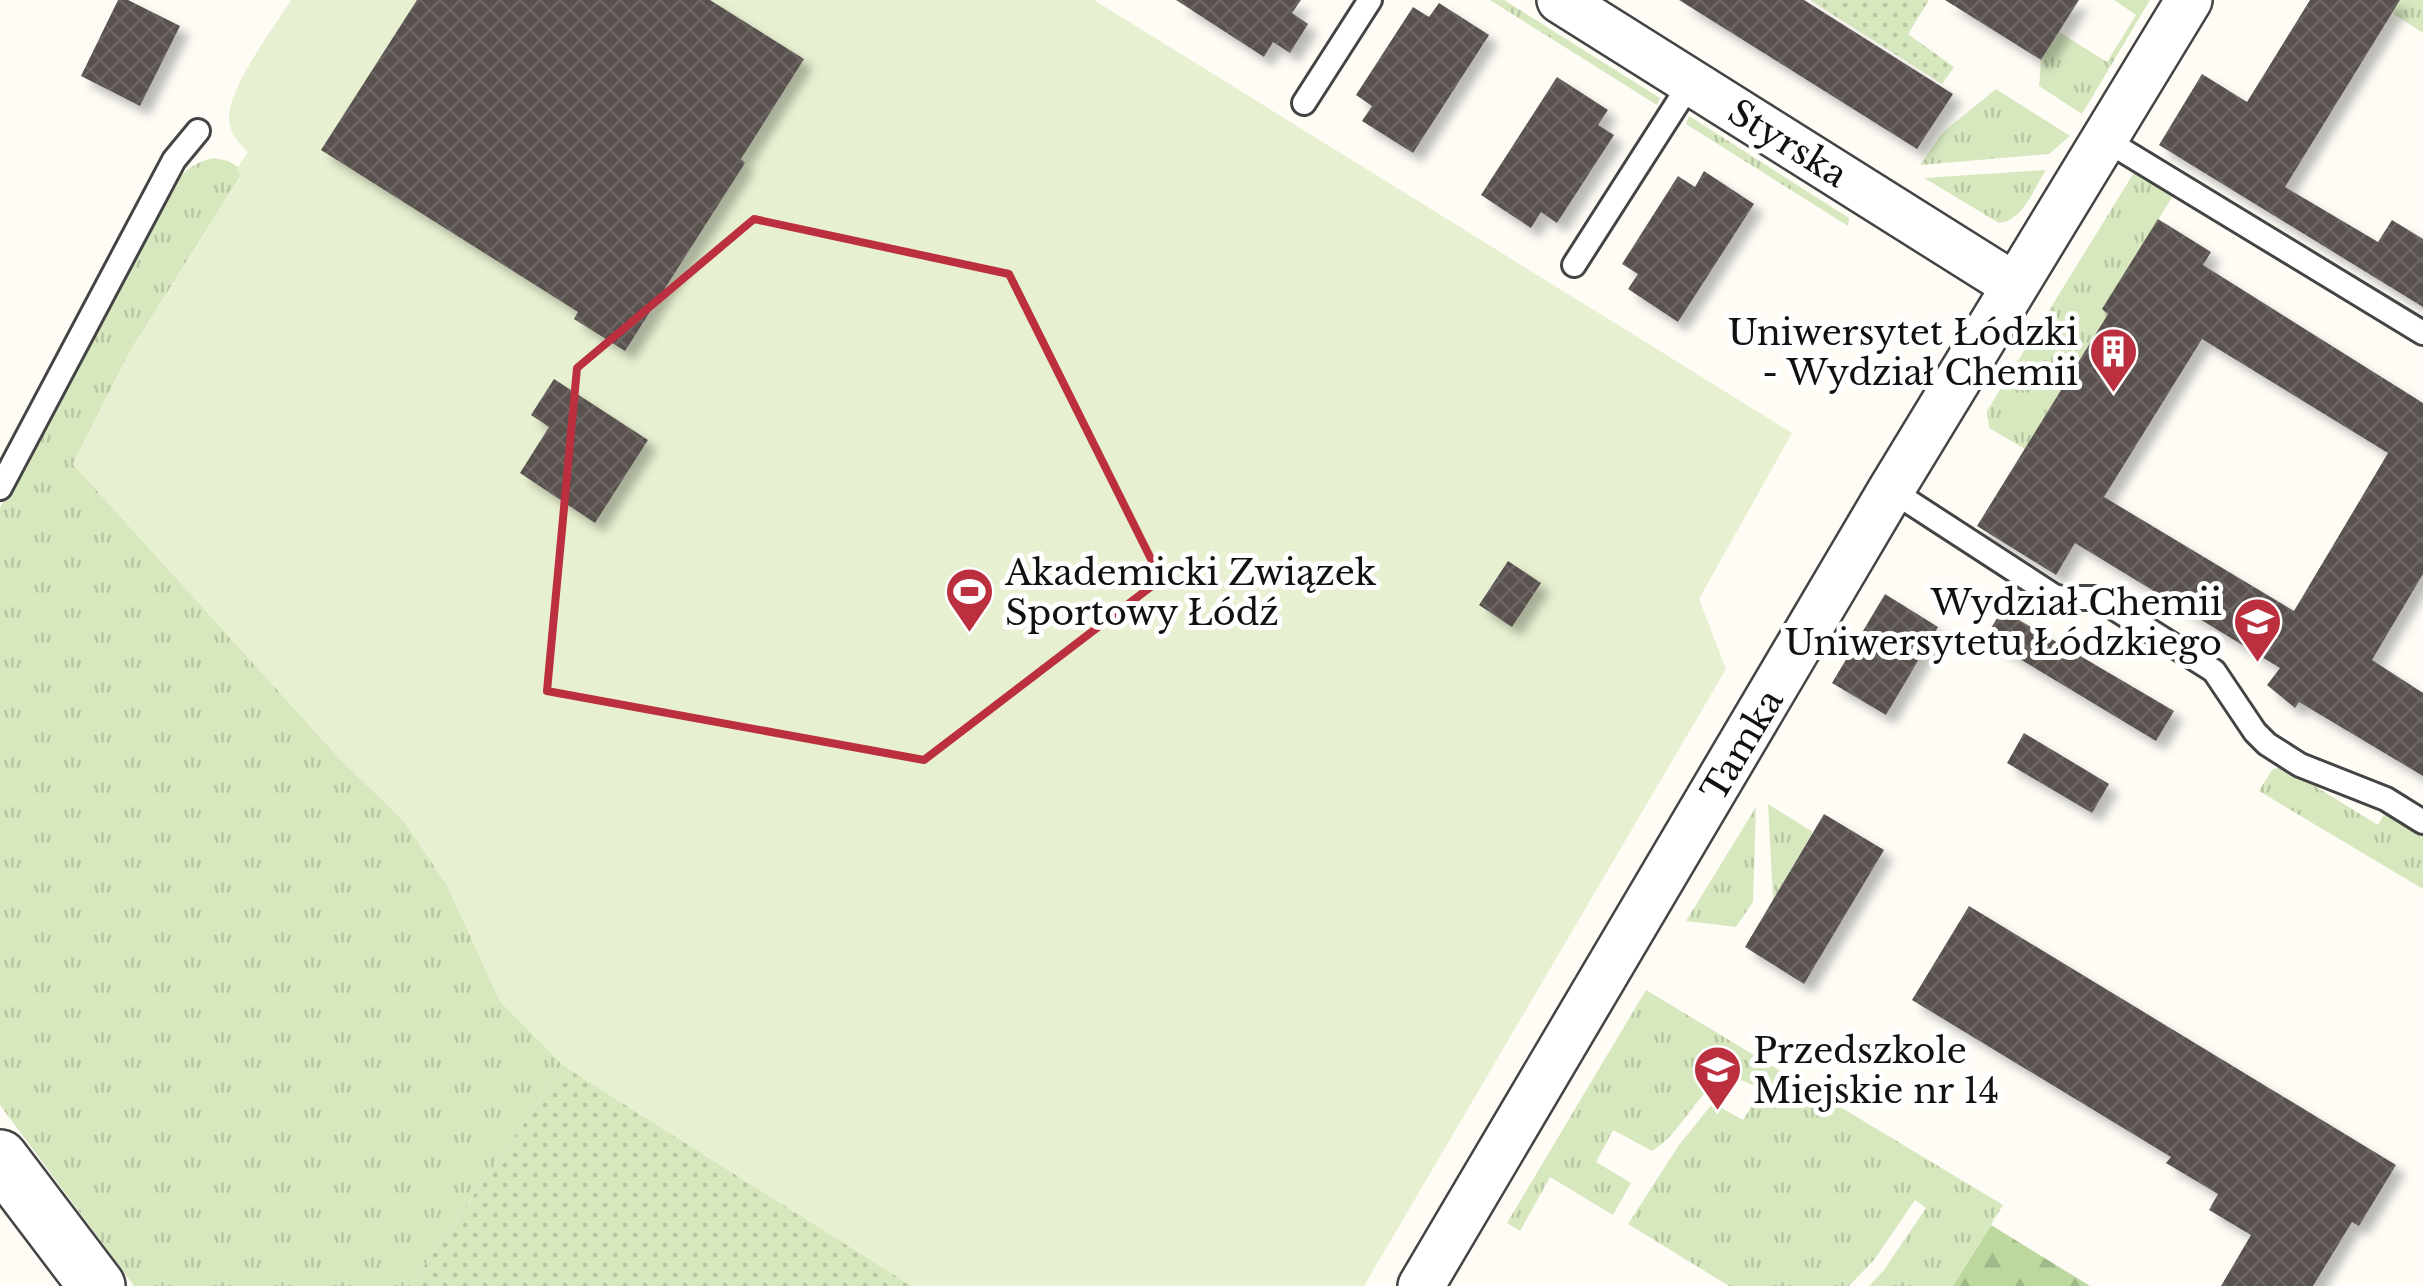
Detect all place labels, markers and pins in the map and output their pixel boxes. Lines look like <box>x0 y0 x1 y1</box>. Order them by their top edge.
place label: Uniwersytet Łódzki - Wydział Chemii <box>1728 311 2078 394</box>
building icon: Uniwersytet Łódzki - Wydział Chemii <box>2087 326 2139 394</box>
place label: Akademicki Związek Sportowy Łódź <box>1004 551 1377 634</box>
sports icon: Akademicki Związek Sportowy Łódź <box>944 566 996 634</box>
place label: Wydział Chemii Uniwersytetu Łódzkiego <box>1784 581 2222 664</box>
school or university icon: Wydział Chemii Uniwersytetu Łódzkiego <box>2231 596 2283 664</box>
place label: Przedszkole Miejskie nr 14 <box>1753 1029 1999 1112</box>
school or university icon: Przedszkole Miejskie nr 14 <box>1692 1044 1744 1112</box>

